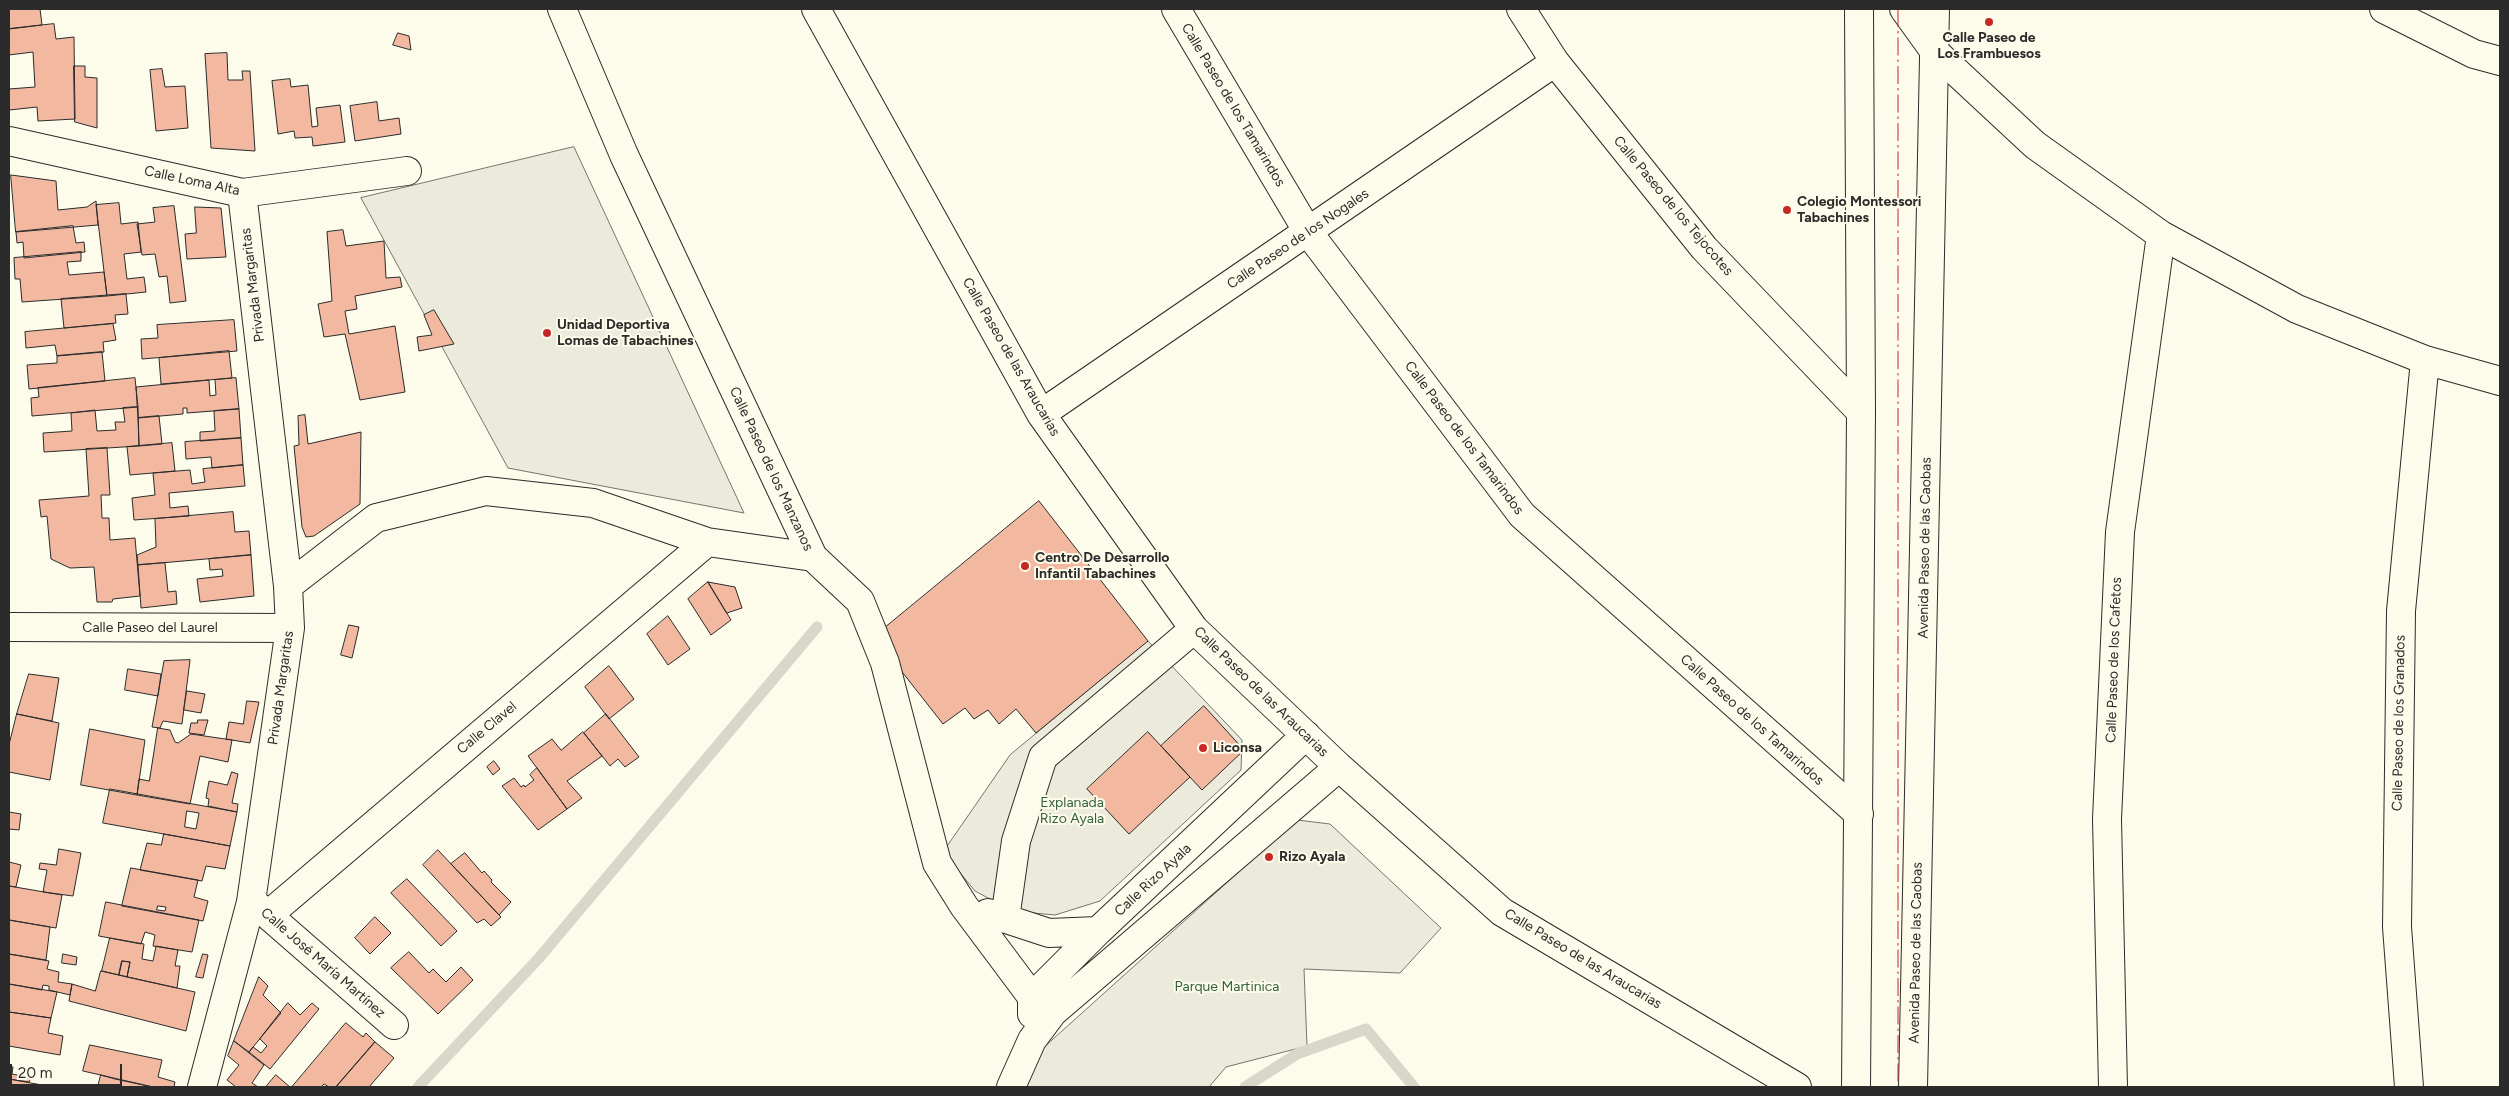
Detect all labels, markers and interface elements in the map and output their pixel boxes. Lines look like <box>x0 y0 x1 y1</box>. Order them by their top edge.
marker: Calle Paseo de Los Frambuesos <box>1983 16 1995 28</box>
street label: Calle Paseo de los Tamarindos <box>1178 20 1288 190</box>
place label: Calle Paseo de Los Frambuesos <box>1937 30 2041 62</box>
street label: Calle Paseo de los Tejocotes <box>1610 133 1736 279</box>
street label: Calle Loma Alta <box>143 163 241 199</box>
street label: Calle Paseo de los Nogales <box>1224 185 1372 293</box>
place label: Colegio Montessori Tabachines <box>1797 194 1922 226</box>
marker: Colegio Montessori Tabachines <box>1781 204 1793 216</box>
street label: Privada Margaritas <box>238 227 268 343</box>
street label: Calle Paseo de las Araucarias <box>959 275 1063 439</box>
place label: Unidad Deportiva Lomas de Tabachines <box>557 317 694 350</box>
marker: Unidad Deportiva Lomas de Tabachines <box>541 327 553 339</box>
street label: Calle Paseo de los Tamarindos <box>1401 358 1527 518</box>
street label: Calle Paseo de los Manzanos <box>726 384 816 554</box>
street label: Avenida Paseo de las Caobas <box>1915 457 1935 639</box>
place label: Centro De Desarrollo Infantil Tabachines <box>1035 550 1169 582</box>
marker: Centro De Desarrollo Infantil Tabachines <box>1019 560 1031 572</box>
street label: Calle Paseo de los Cafetos <box>2103 577 2125 743</box>
street label: Calle Paseo del Laurel <box>82 620 218 636</box>
street label: Calle Paseo de las Araucarias <box>1190 623 1332 761</box>
street label: Privada Margaritas <box>265 630 297 746</box>
street label: Calle Paseo de los Granados <box>2389 635 2409 811</box>
street label: Calle Paseo de los Tamarindos <box>1677 651 1827 789</box>
street label: Calle Clavel <box>454 698 520 758</box>
place label: Liconsa <box>1213 740 1262 756</box>
marker: Liconsa <box>1197 742 1209 754</box>
park label: Explanada Rizo Ayala <box>1040 795 1104 828</box>
street label: Calle Rizo Ayala <box>1111 840 1195 920</box>
place label: Rizo Ayala <box>1279 849 1345 865</box>
marker: Rizo Ayala <box>1263 851 1275 863</box>
street label: Avenida Paseo de las Caobas <box>1906 862 1926 1044</box>
street label: Calle José María Martínez <box>257 904 389 1022</box>
street label: Calle Paseo de las Araucarias <box>1501 905 1665 1013</box>
park label: Parque Martinica <box>1175 979 1279 995</box>
scale bar <box>12 1054 125 1086</box>
text: 20 m <box>18 1064 52 1082</box>

